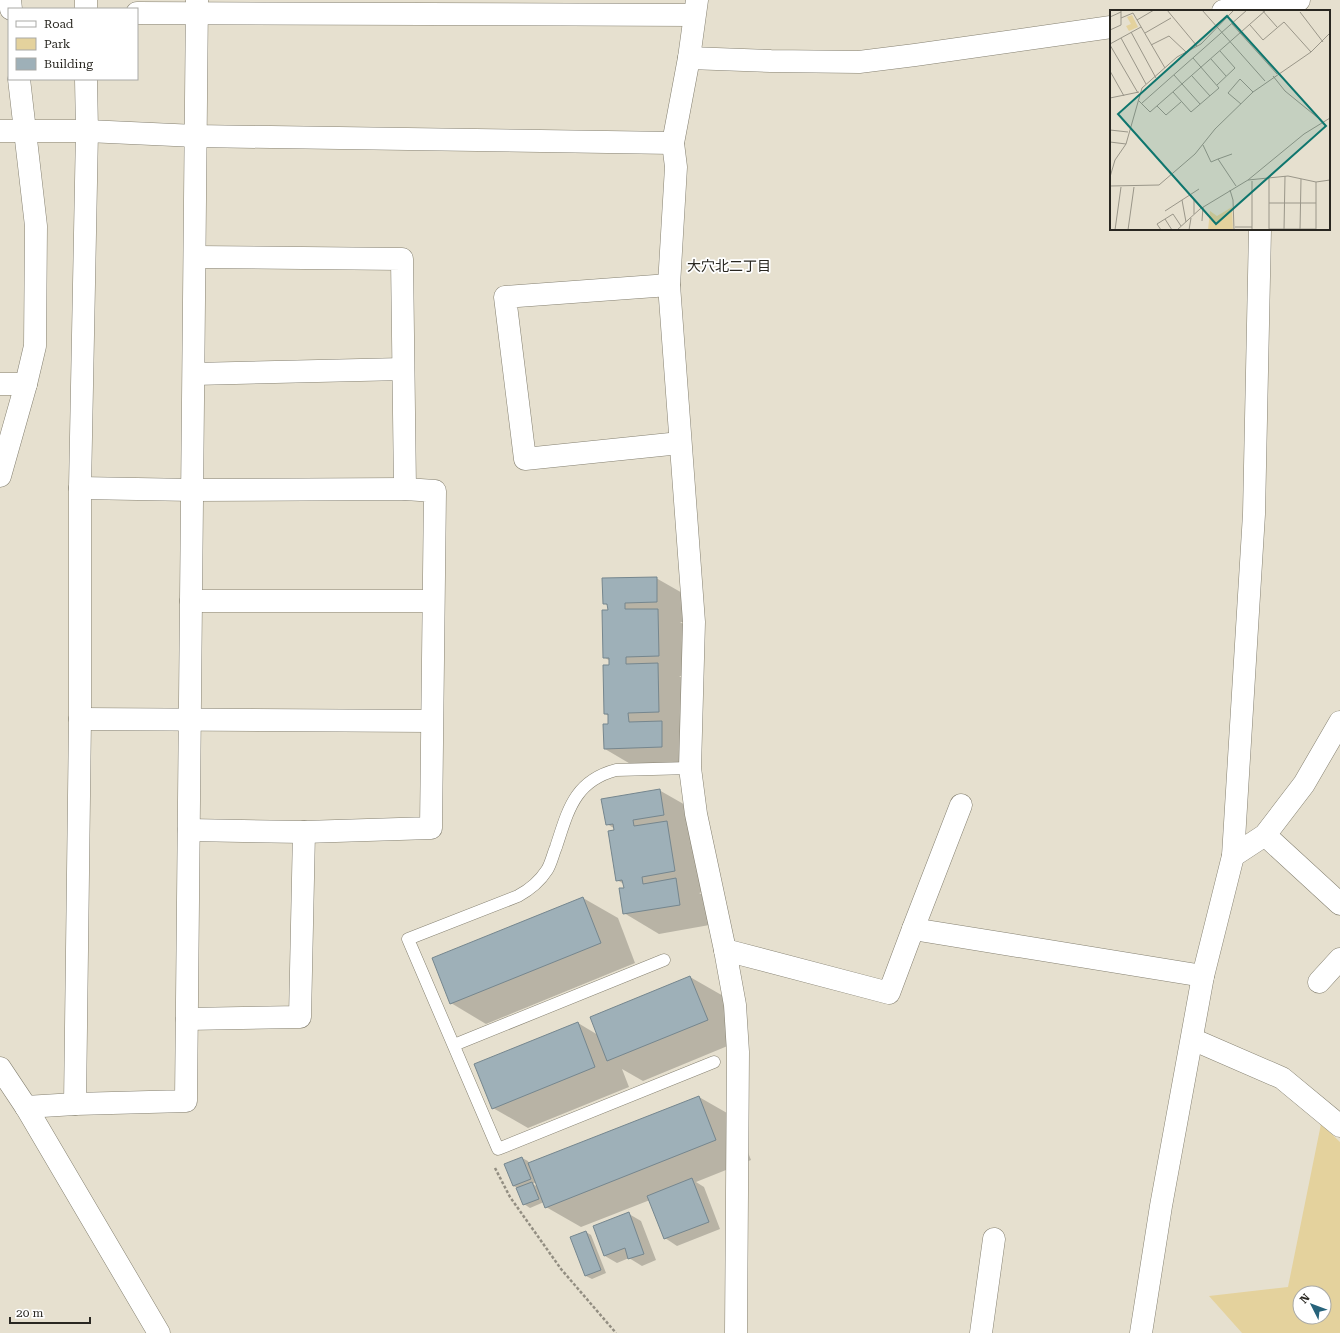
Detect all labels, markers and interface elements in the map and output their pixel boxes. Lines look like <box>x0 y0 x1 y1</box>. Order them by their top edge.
legend <box>8 8 138 80</box>
inset map <box>1110 10 1330 230</box>
text: Road <box>44 17 74 31</box>
text: Park <box>44 37 71 51</box>
text: Building <box>44 57 93 71</box>
district label: 大穴北二丁目 <box>687 258 771 274</box>
north arrow <box>1292 1285 1332 1325</box>
text: N <box>1297 1291 1313 1306</box>
scale bar <box>10 1299 90 1325</box>
text: 20 m <box>16 1306 43 1320</box>

